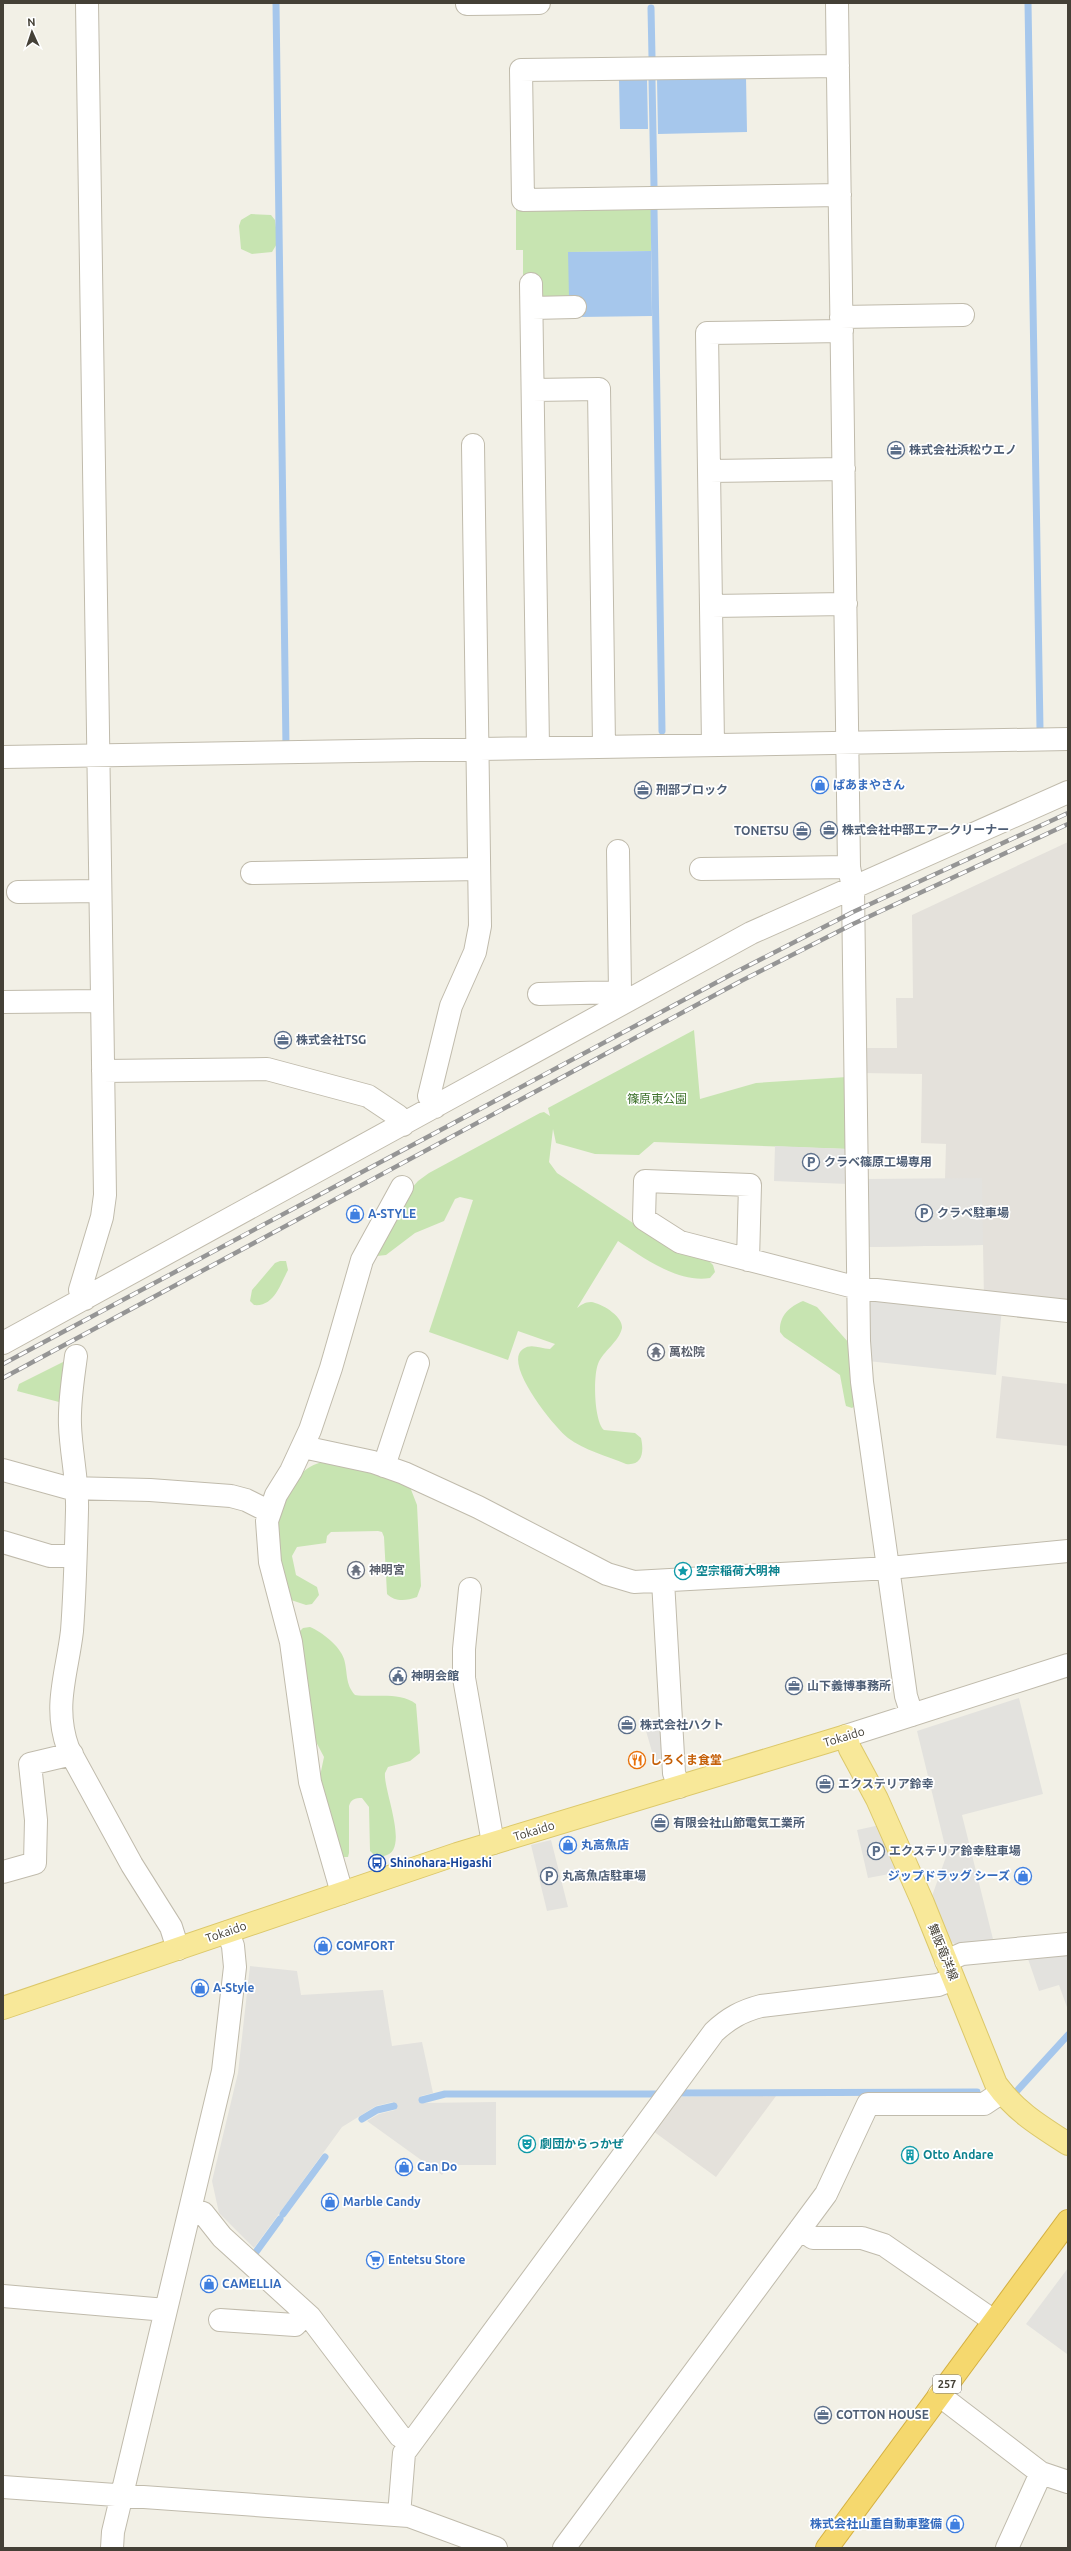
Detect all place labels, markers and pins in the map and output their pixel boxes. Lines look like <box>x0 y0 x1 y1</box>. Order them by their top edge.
office icon: 株式会社浜松ウエノ <box>886 440 906 460</box>
place label: 株式会社浜松ウエノ <box>909 443 1017 456</box>
shop icon: ぱあまやさん <box>810 775 830 795</box>
place label: ぱあまやさん <box>833 778 905 791</box>
office icon: 刑部ブロック <box>633 780 653 800</box>
place label: 刑部ブロック <box>656 783 728 796</box>
office icon: 株式会社中部エアークリーナー <box>819 820 839 840</box>
office icon: TONETSU <box>792 821 812 841</box>
place label: 株式会社中部エアークリーナー <box>842 823 1009 836</box>
place label: TONETSU <box>734 824 789 837</box>
office icon: 株式会社TSG <box>273 1030 293 1050</box>
place label: 株式会社TSG <box>296 1033 366 1046</box>
parking icon: クラベ篠原工場専用 <box>801 1152 821 1172</box>
place label: クラベ篠原工場専用 <box>824 1155 932 1168</box>
parking icon: クラベ駐車場 <box>914 1203 934 1223</box>
shop icon: A-STYLE <box>345 1204 365 1224</box>
place label: クラベ駐車場 <box>937 1206 1009 1219</box>
place label: A-STYLE <box>368 1207 416 1220</box>
temple icon: 萬松院 <box>646 1342 666 1362</box>
place label: 萬松院 <box>669 1345 705 1358</box>
temple icon: 神明宮 <box>346 1560 366 1580</box>
place icon: 空宗稲荷大明神 <box>673 1561 693 1581</box>
place label: 神明宮 <box>369 1563 405 1576</box>
place label: 空宗稲荷大明神 <box>696 1564 780 1577</box>
public building icon: 神明会館 <box>388 1666 408 1686</box>
place label: 神明会館 <box>411 1669 459 1682</box>
office icon: 山下義博事務所 <box>784 1676 804 1696</box>
place label: 山下義博事務所 <box>807 1679 891 1692</box>
office icon: 株式会社ハクト <box>617 1715 637 1735</box>
place label: 株式会社ハクト <box>640 1718 724 1731</box>
restaurant icon: しろくま食堂 <box>627 1750 647 1770</box>
place label: しろくま食堂 <box>650 1753 722 1766</box>
office icon: エクステリア鈴幸 <box>815 1774 835 1794</box>
place label: エクステリア鈴幸 <box>838 1777 934 1790</box>
office icon: 有限会社山節電気工業所 <box>650 1813 670 1833</box>
place label: 有限会社山節電気工業所 <box>673 1816 805 1829</box>
shop icon: 丸高魚店 <box>558 1835 578 1855</box>
place label: 丸高魚店 <box>581 1838 629 1851</box>
parking icon: エクステリア鈴幸駐車場 <box>866 1841 886 1861</box>
place label: エクステリア鈴幸駐車場 <box>889 1844 1021 1857</box>
bus stop icon: Shinohara-Higashi <box>367 1853 387 1873</box>
place label: Shinohara-Higashi <box>390 1856 492 1869</box>
parking icon: 丸高魚店駐車場 <box>539 1866 559 1886</box>
shop icon: ジップドラッグ シーズ <box>1013 1866 1033 1886</box>
place label: 丸高魚店駐車場 <box>562 1869 646 1882</box>
place label: ジップドラッグ シーズ <box>888 1869 1010 1882</box>
shop icon: COMFORT <box>313 1936 333 1956</box>
place label: COMFORT <box>336 1939 395 1952</box>
shop icon: A-Style <box>190 1978 210 1998</box>
place label: A-Style <box>213 1981 254 1994</box>
theatre icon: 劇団からっかぜ <box>517 2134 537 2154</box>
place label: 劇団からっかぜ <box>540 2137 624 2150</box>
building icon: Otto Andare <box>900 2145 920 2165</box>
place label: Otto Andare <box>923 2148 994 2161</box>
shop icon: Can Do <box>394 2157 414 2177</box>
place label: Can Do <box>417 2160 457 2173</box>
shop icon: Marble Candy <box>320 2192 340 2212</box>
place label: Marble Candy <box>343 2195 421 2208</box>
supermarket icon: Entetsu Store <box>365 2250 385 2270</box>
place label: Entetsu Store <box>388 2253 466 2266</box>
shop icon: CAMELLIA <box>199 2274 219 2294</box>
place label: CAMELLIA <box>222 2277 282 2290</box>
office icon: COTTON HOUSE <box>813 2405 833 2425</box>
place label: COTTON HOUSE <box>836 2408 929 2421</box>
shop icon: 株式会社山重自動車整備 <box>945 2514 965 2534</box>
place label: 株式会社山重自動車整備 <box>810 2517 942 2530</box>

